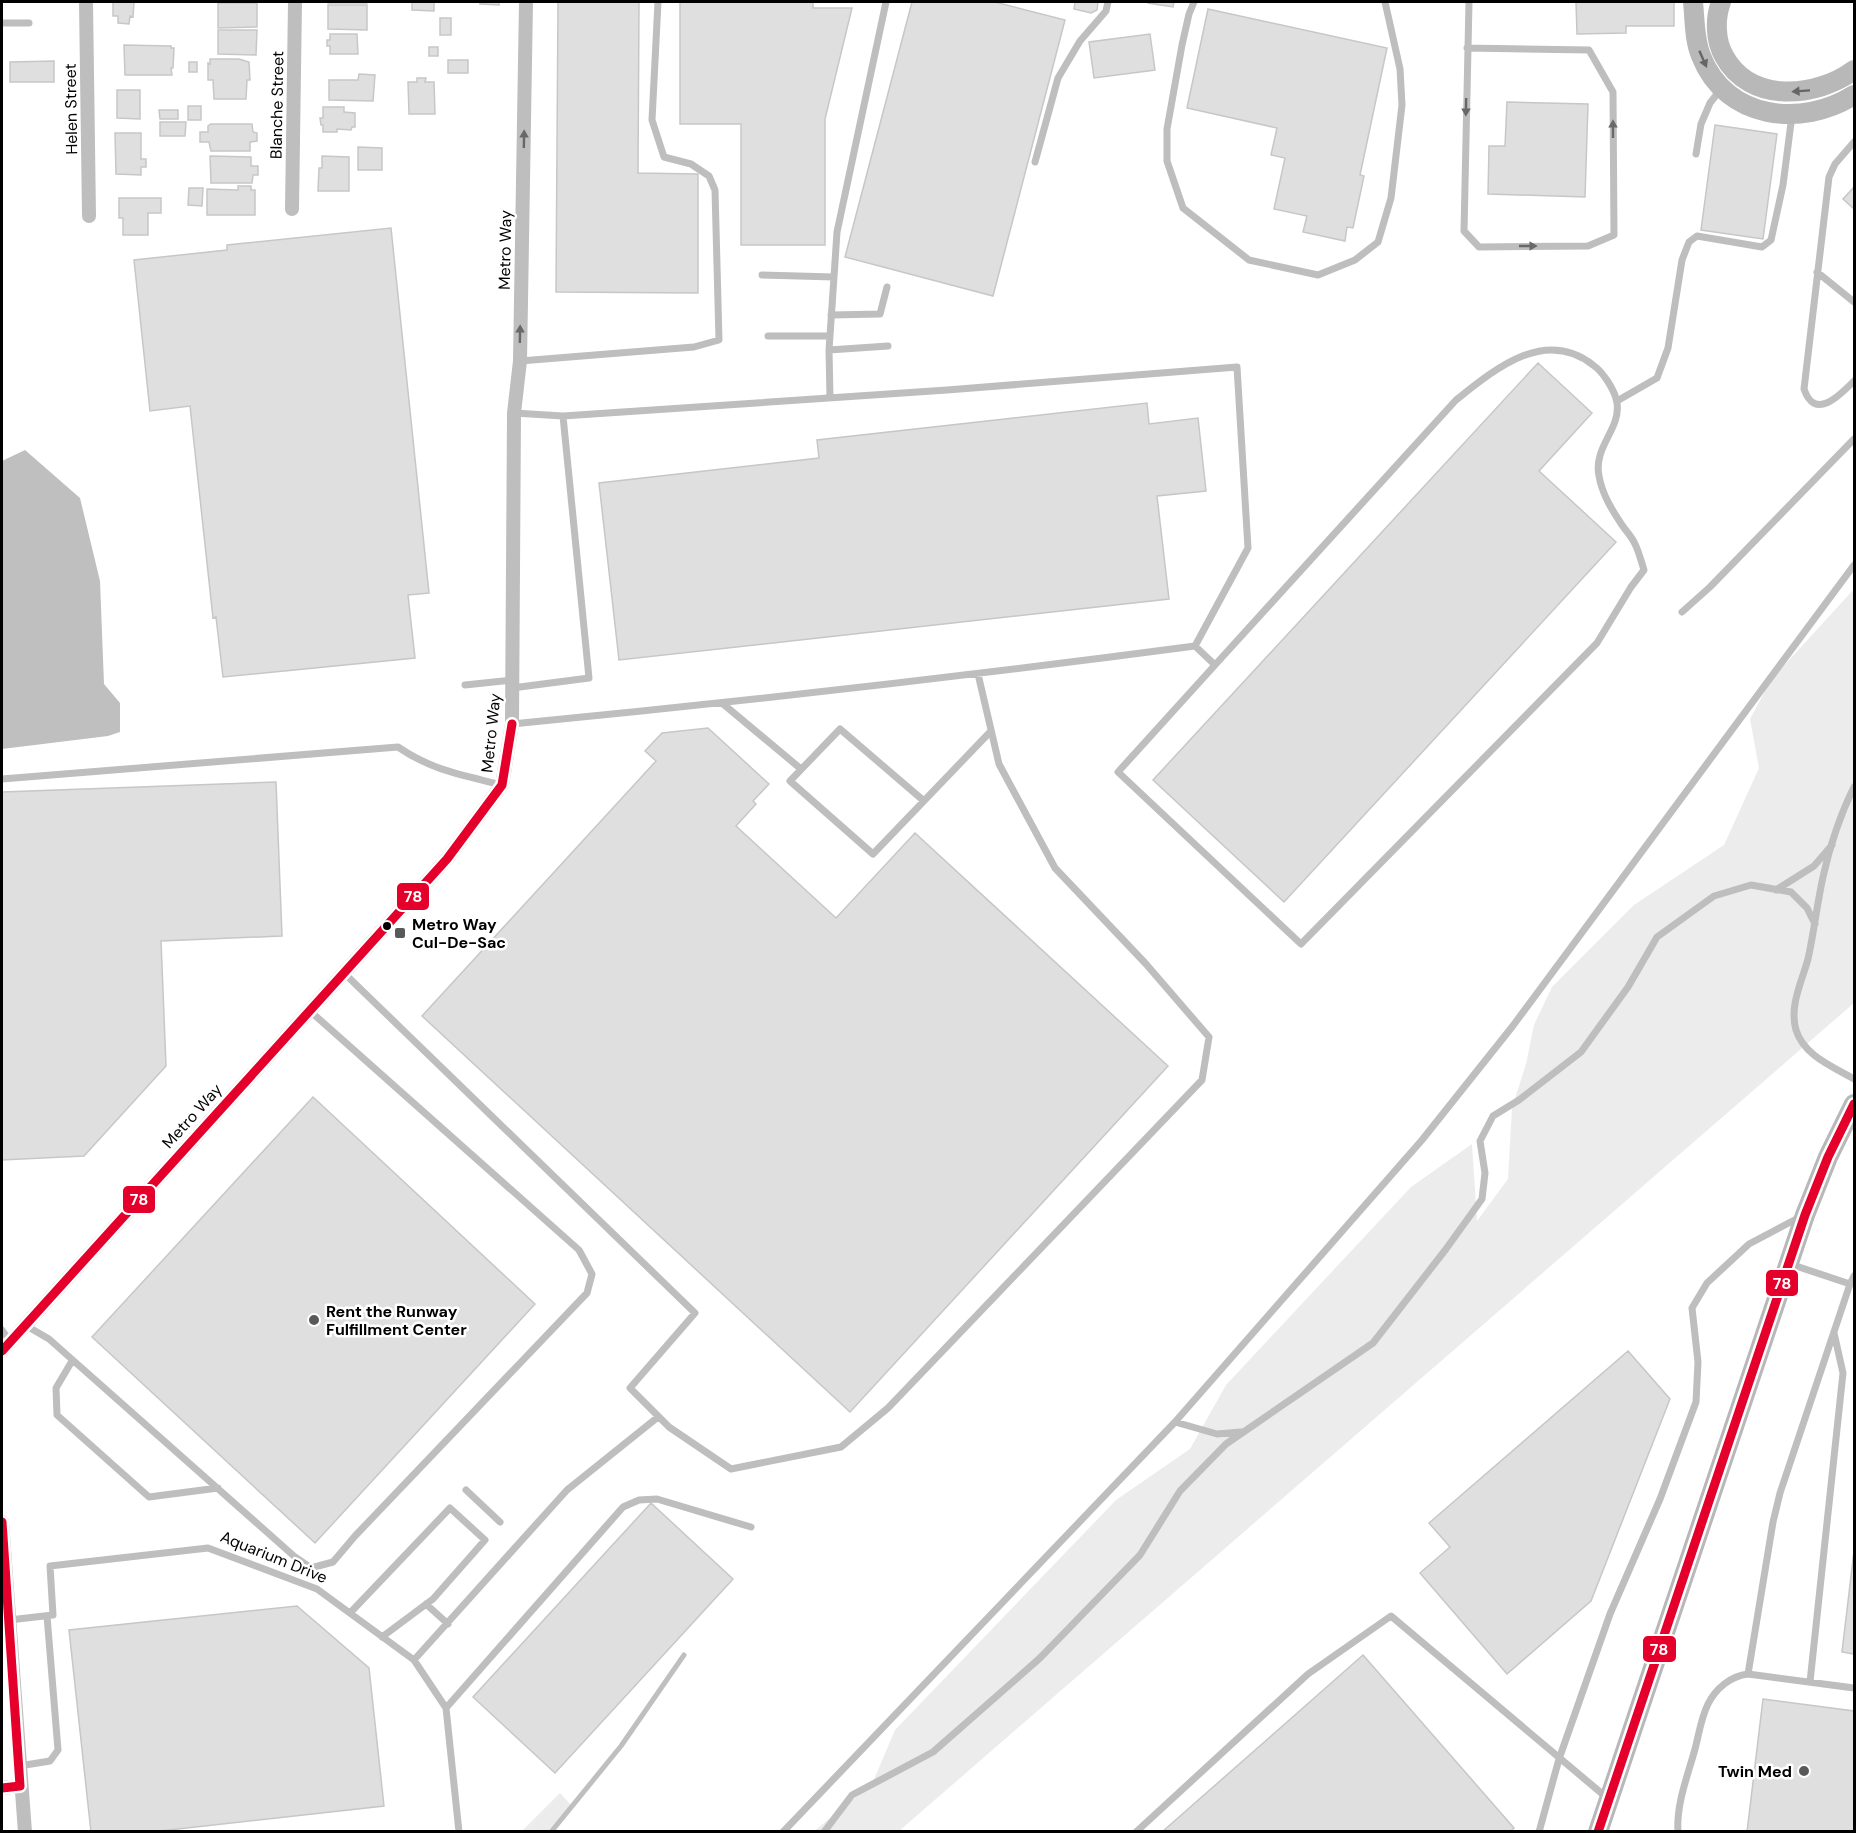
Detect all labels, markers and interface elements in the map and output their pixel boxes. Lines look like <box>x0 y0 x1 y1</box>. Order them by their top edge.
one-way arrow <box>1698 50 1707 67</box>
street label: Blanche Street <box>266 51 288 159</box>
street label: Helen Street <box>60 63 82 155</box>
one-way arrow <box>1791 86 1810 96</box>
one-way arrow <box>1461 97 1471 116</box>
one-way arrow <box>1608 119 1618 138</box>
one-way arrow <box>519 129 529 148</box>
street label: Metro Way <box>494 210 516 290</box>
one-way arrow <box>1518 241 1537 251</box>
one-way arrow <box>515 324 525 343</box>
street label: Metro Way <box>476 692 506 774</box>
line badge: 78 <box>396 882 430 911</box>
text: 78 <box>404 886 422 907</box>
place label: Metro Way Cul-De-Sac <box>412 914 506 953</box>
unlabelled marker <box>381 920 393 932</box>
marker: Metro Way Cul-De-Sac <box>393 926 407 940</box>
street label: Metro Way <box>157 1079 227 1153</box>
line badge: 78 <box>122 1185 156 1214</box>
text: 78 <box>130 1189 148 1210</box>
line badge: 78 <box>1765 1269 1799 1297</box>
text: 78 <box>1773 1273 1791 1294</box>
place label: Rent the Runway Fulfillment Center <box>326 1301 467 1340</box>
marker: Rent the Runway Fulfillment Center <box>307 1313 321 1327</box>
street label: Aquarium Drive <box>217 1526 331 1588</box>
line badge: 78 <box>1642 1635 1677 1663</box>
text: 78 <box>1650 1639 1668 1660</box>
place label: Twin Med <box>1718 1761 1792 1782</box>
marker: Twin Med <box>1797 1764 1811 1778</box>

